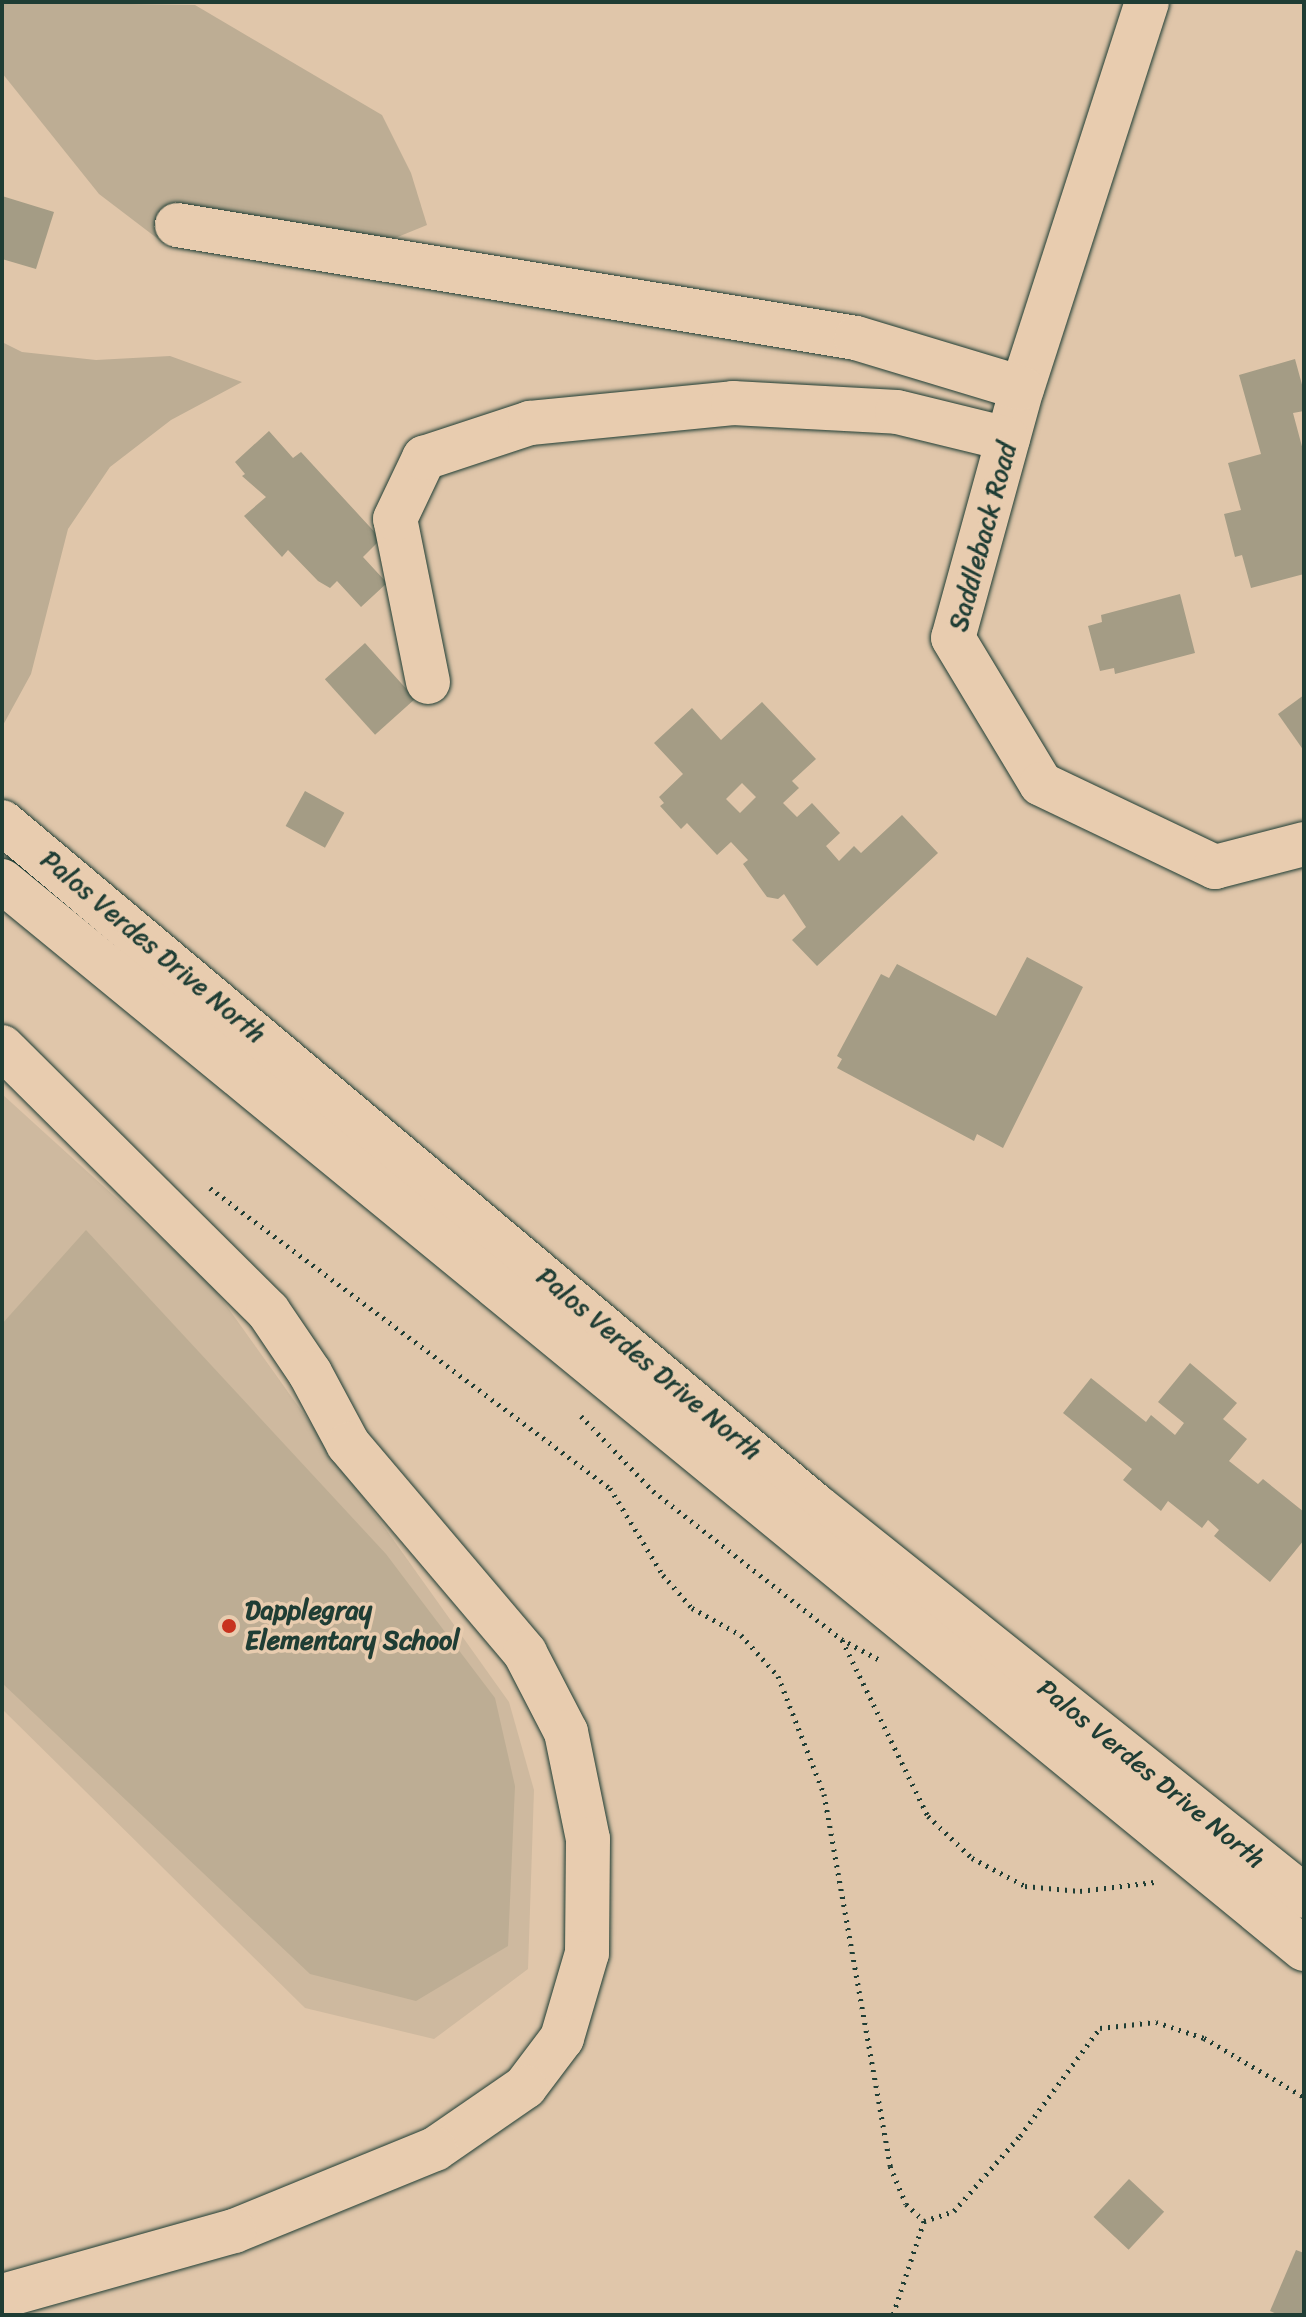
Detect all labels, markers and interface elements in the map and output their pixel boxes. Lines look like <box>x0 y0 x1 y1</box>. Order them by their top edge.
street label: Saddleback Road <box>943 439 1023 635</box>
street label: Palos Verdes Drive North <box>35 844 271 1050</box>
street label: Palos Verdes Drive North <box>531 1261 767 1467</box>
place label: Dapplegray Elementary School <box>245 1595 460 1656</box>
marker: Dapplegray Elementary School <box>220 1617 238 1635</box>
street label: Palos Verdes Drive North <box>1031 1673 1271 1875</box>

